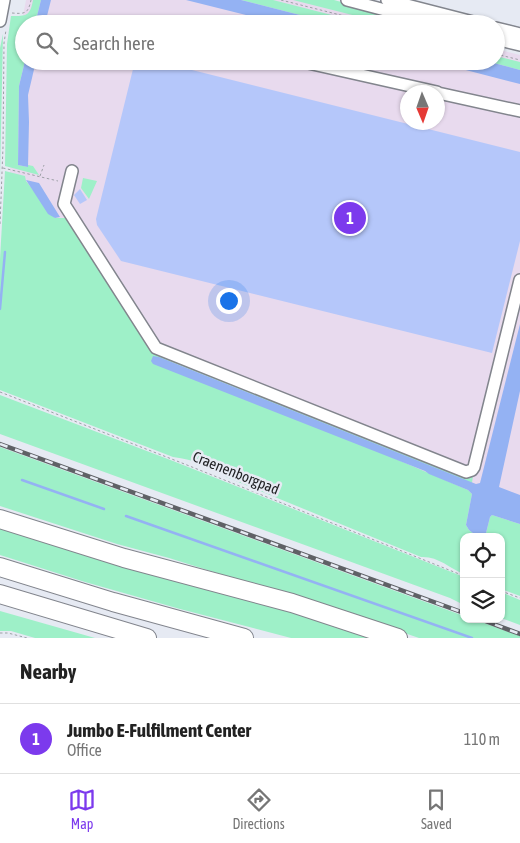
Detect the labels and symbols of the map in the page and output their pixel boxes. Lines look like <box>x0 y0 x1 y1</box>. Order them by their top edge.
north arrow <box>400 85 445 130</box>
pin: 1 <box>334 199 366 237</box>
your location <box>216 288 242 314</box>
street label: Craenenborgpad <box>190 447 282 498</box>

